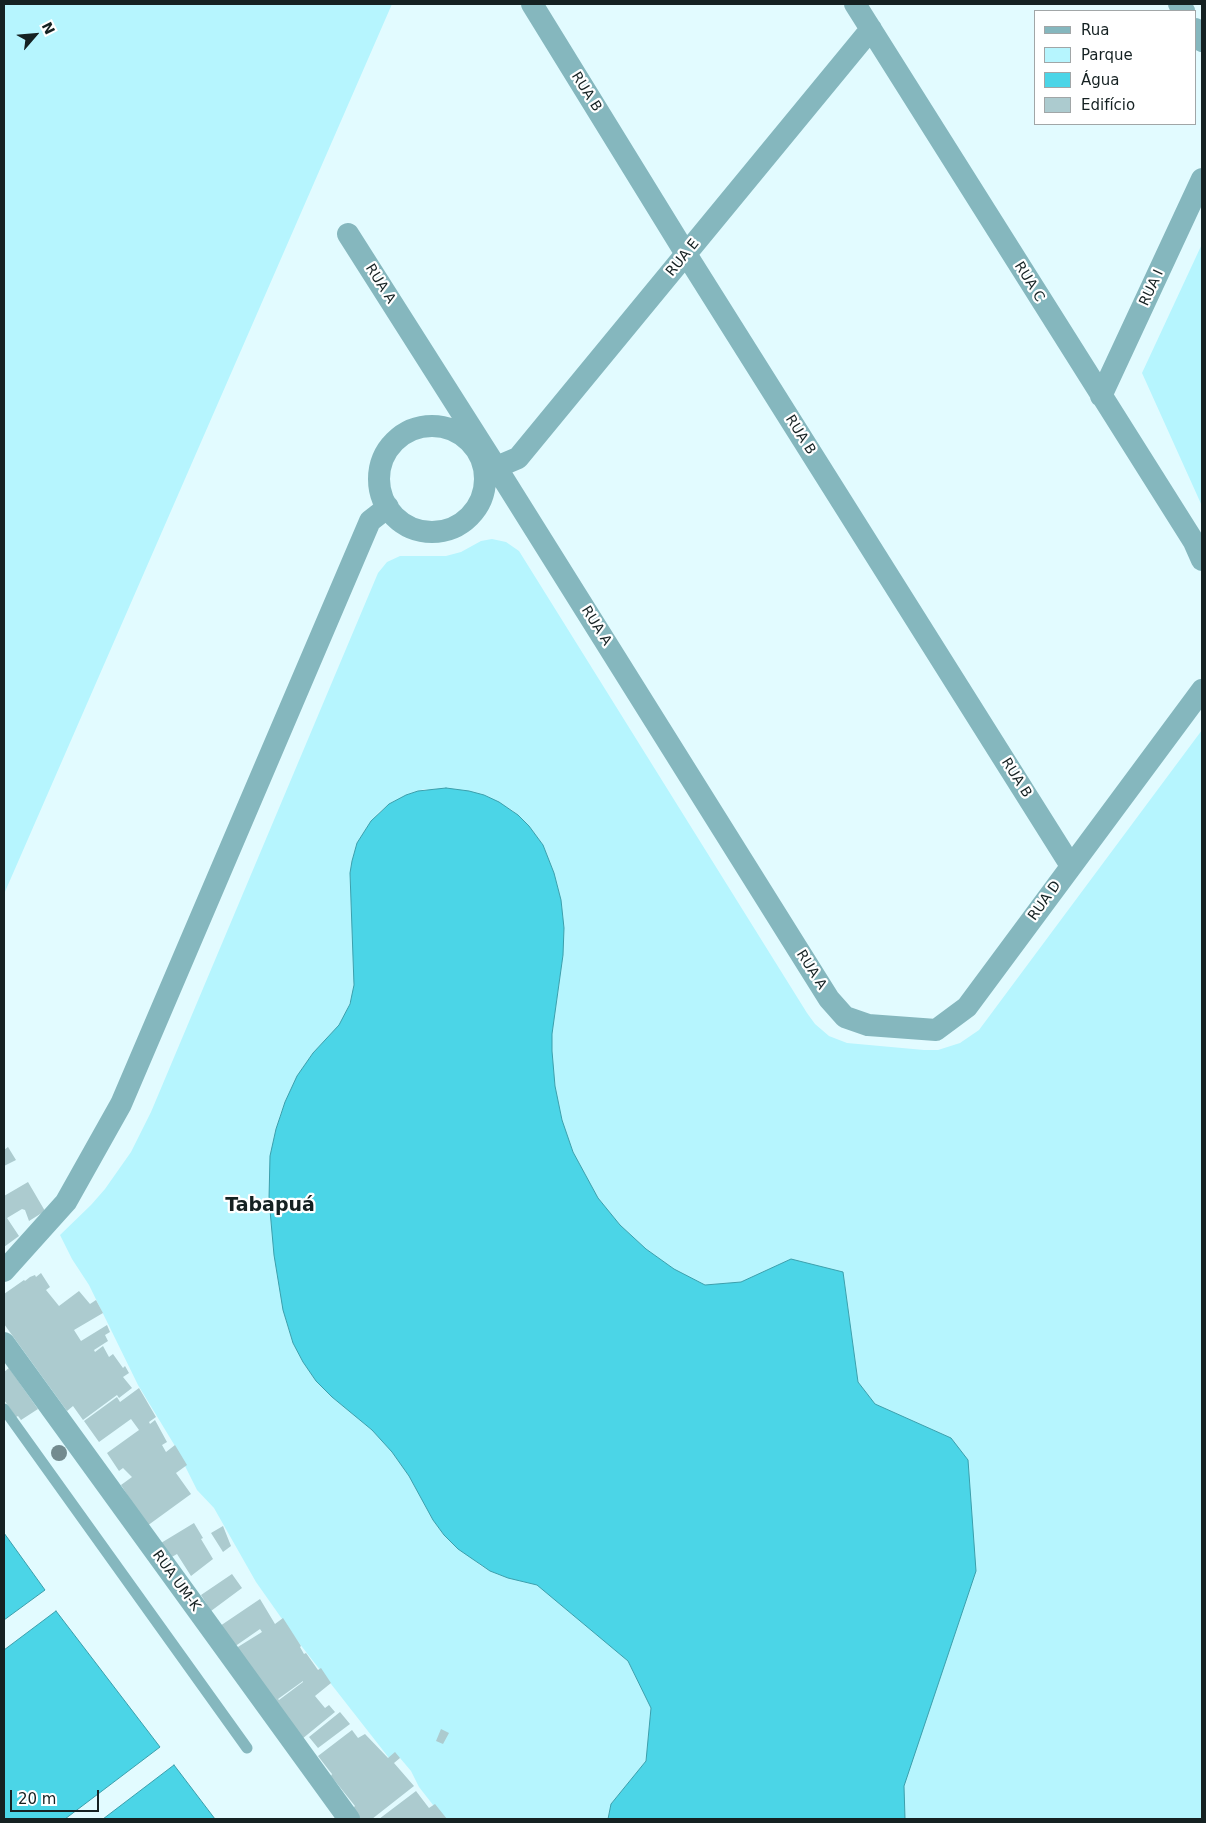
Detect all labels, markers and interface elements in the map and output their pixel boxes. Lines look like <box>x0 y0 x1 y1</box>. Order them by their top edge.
north arrow <box>10 10 60 60</box>
legend <box>1034 10 1196 125</box>
text: N <box>39 19 58 37</box>
text: Rua <box>1081 21 1109 39</box>
text: Parque <box>1081 46 1133 64</box>
street label: RUA B <box>567 69 605 115</box>
text: Água <box>1081 71 1119 89</box>
text: Edifício <box>1081 96 1135 114</box>
street label: RUA E <box>663 236 703 280</box>
street label: RUA C <box>1010 259 1048 305</box>
street label: RUA A <box>361 261 399 307</box>
street label: RUA I <box>1136 267 1168 309</box>
street label: RUA B <box>781 412 819 458</box>
street label: RUA A <box>577 603 615 649</box>
street label: RUA B <box>997 755 1035 801</box>
street label: RUA D <box>1025 878 1065 924</box>
street label: RUA A <box>792 947 830 993</box>
district label: Tabapuá <box>225 1195 315 1217</box>
street label: RUA UM-K <box>148 1548 204 1614</box>
scale bar <box>12 1780 101 1812</box>
text: 20 m <box>18 1790 56 1808</box>

